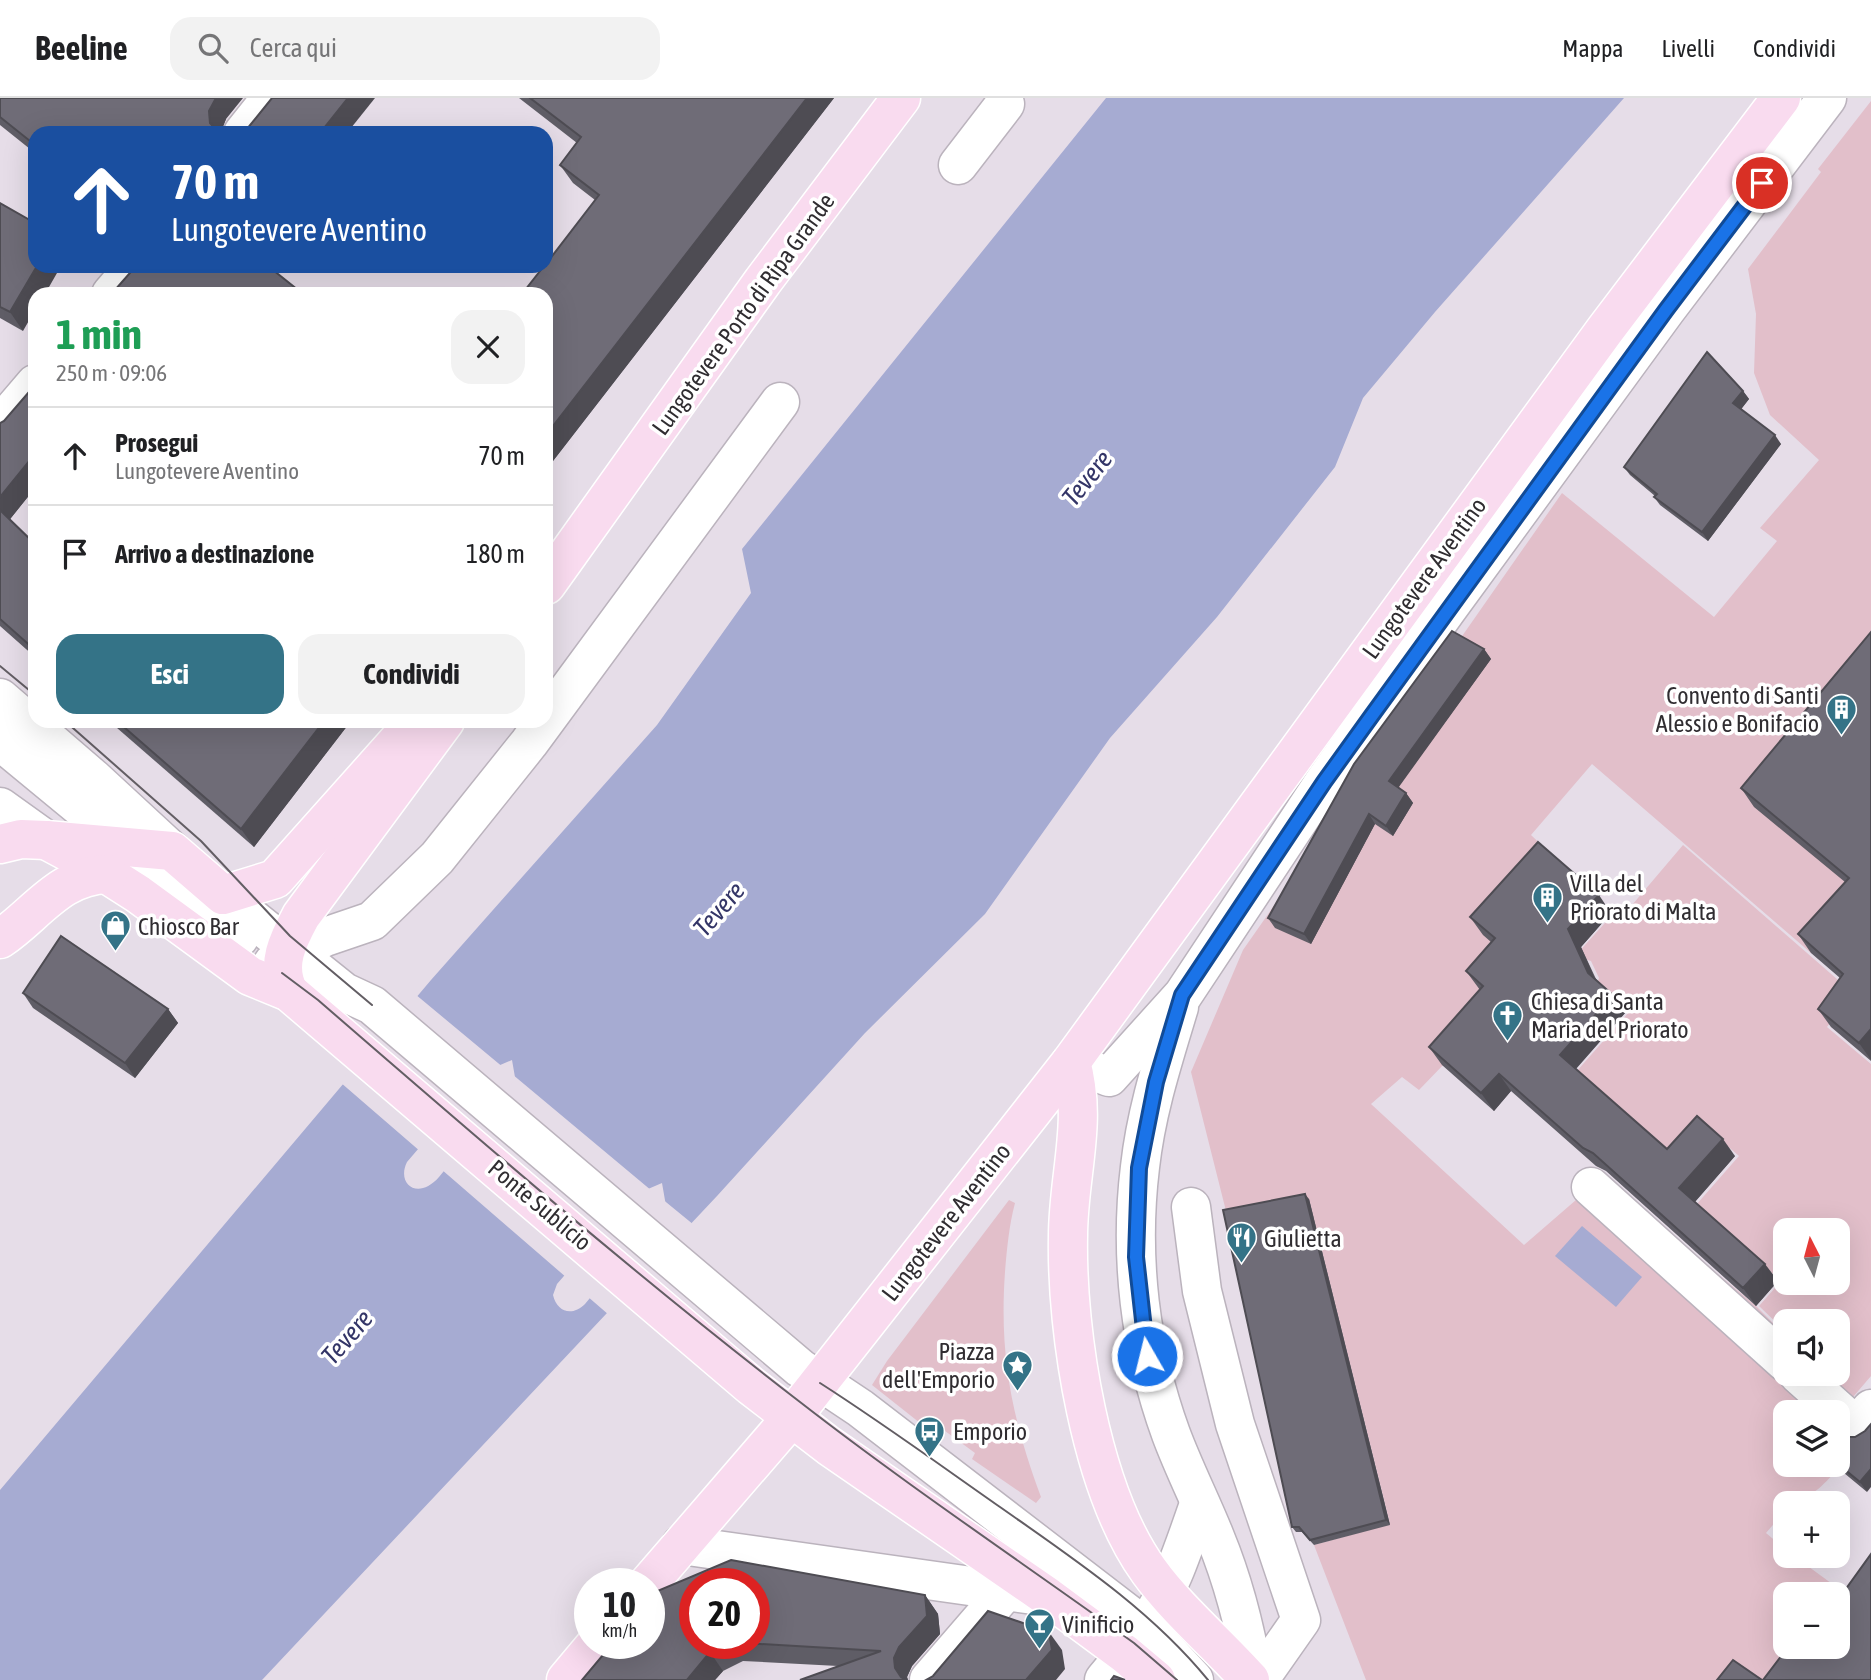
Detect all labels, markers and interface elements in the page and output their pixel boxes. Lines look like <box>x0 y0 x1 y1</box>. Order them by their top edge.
search box <box>170 17 660 80</box>
text: Beeline <box>35 29 128 67</box>
icon: search <box>194 29 232 67</box>
text: Cerca qui <box>250 33 337 63</box>
text: Mappa <box>1562 35 1623 62</box>
text: Livelli <box>1661 35 1715 62</box>
text: Condividi <box>1753 35 1836 62</box>
text: 70 m <box>171 153 259 209</box>
pin <box>1732 153 1792 213</box>
icon: ahead <box>56 154 147 245</box>
icon: arrive <box>1743 164 1781 202</box>
street label: Lungotevere Porto di Ripa Grande <box>646 188 840 440</box>
text: Lungotevere Aventino <box>171 211 427 248</box>
text: 1 min <box>56 310 142 358</box>
button: close <box>451 310 525 384</box>
text: 250 m · 09:06 <box>56 360 167 386</box>
text: Prosegui <box>115 428 198 458</box>
icon: ahead <box>56 437 94 475</box>
text: 70 m <box>478 441 525 471</box>
water label: Tevere <box>1056 444 1118 512</box>
text: Lungotevere Aventino <box>115 458 299 484</box>
street label: Lungotevere Aventino <box>1357 492 1491 664</box>
icon: arrive <box>56 535 94 573</box>
text: Arrivo a destinazione <box>115 539 314 569</box>
text: 180 m <box>466 539 525 569</box>
button: Esci <box>56 634 284 714</box>
button: Condividi <box>298 634 525 714</box>
place label: Convento di Santi Alessio e Bonifacio <box>1656 682 1819 737</box>
building icon: Convento di Santi Alessio e Bonifacio <box>1825 692 1859 736</box>
place label: Villa del Priorato di Malta <box>1570 870 1717 925</box>
water label: Tevere <box>687 876 751 942</box>
building icon: Villa del Priorato di Malta <box>1530 880 1564 924</box>
shop icon: Chiosco Bar <box>98 909 132 953</box>
place label: Chiosco Bar <box>138 913 240 940</box>
place label: Chiesa di Santa Maria del Priorato <box>1531 988 1689 1043</box>
church icon: Chiesa di Santa Maria del Priorato <box>1491 998 1525 1042</box>
street label: Lungotevere Aventino <box>876 1138 1016 1306</box>
street label: Ponte Sublicio <box>483 1154 597 1256</box>
north arrow <box>1773 1218 1850 1295</box>
map controls <box>1773 1218 1850 1659</box>
restaurant icon: Giulietta <box>1224 1221 1258 1265</box>
place label: Giulietta <box>1264 1225 1342 1252</box>
water label: Tevere <box>315 1304 379 1370</box>
button: sound <box>1773 1309 1850 1386</box>
position arrow <box>1110 1319 1184 1393</box>
place label: Piazza dell'Emporio <box>882 1338 995 1393</box>
place icon: Piazza dell'Emporio <box>1001 1348 1035 1392</box>
button: layers <box>1773 1400 1850 1477</box>
bus stop icon: Emporio <box>913 1414 947 1458</box>
place label: Emporio <box>953 1418 1027 1445</box>
button: + <box>1773 1491 1850 1568</box>
speed limit sign: 20 <box>679 1568 770 1659</box>
button: − <box>1773 1582 1850 1659</box>
text: 10 <box>603 1584 636 1624</box>
bar icon: Vinificio <box>1022 1607 1056 1651</box>
place label: Vinificio <box>1062 1611 1134 1638</box>
text: km/h <box>602 1620 637 1641</box>

